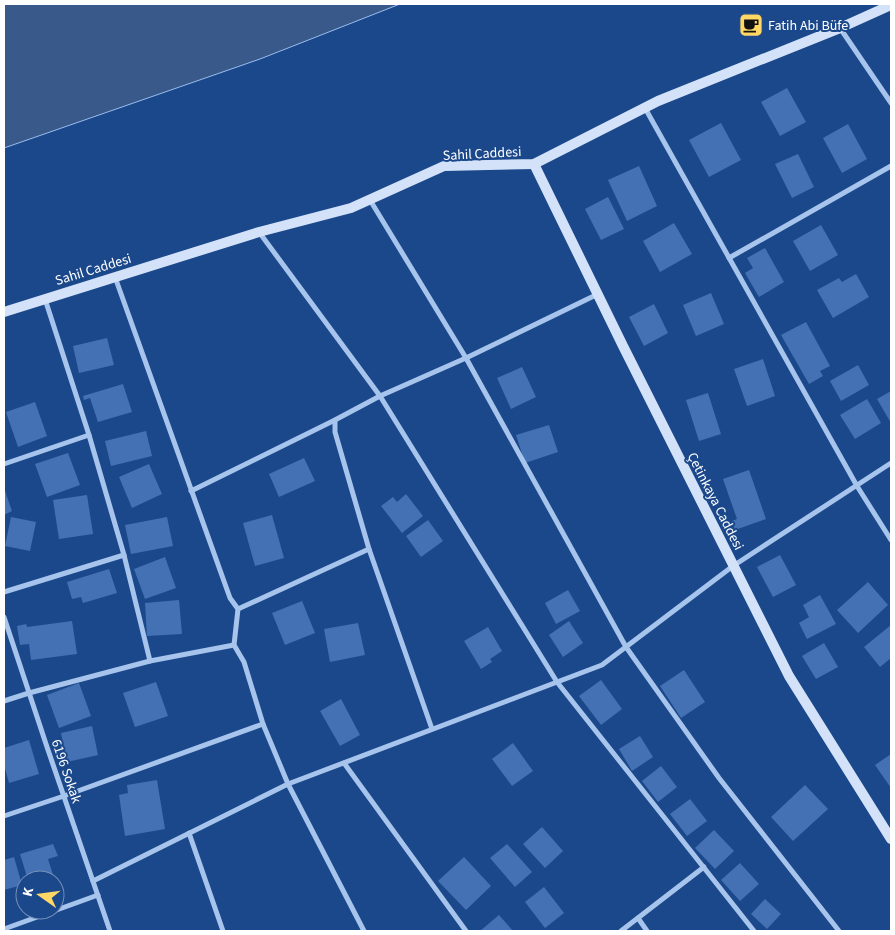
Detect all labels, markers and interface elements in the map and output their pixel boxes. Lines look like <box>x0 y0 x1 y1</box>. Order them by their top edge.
cafe icon: Fatih Abi Büfe <box>738 12 764 38</box>
place label: Fatih Abi Büfe <box>768 16 848 36</box>
street label: Sahil Caddesi <box>442 142 522 166</box>
street label: Sahil Caddesi <box>53 249 134 291</box>
street label: Çetinkaya Caddesi <box>682 449 748 554</box>
street label: 6196 Sokak <box>46 737 86 806</box>
north arrow <box>15 870 65 920</box>
text: K <box>18 885 39 899</box>

